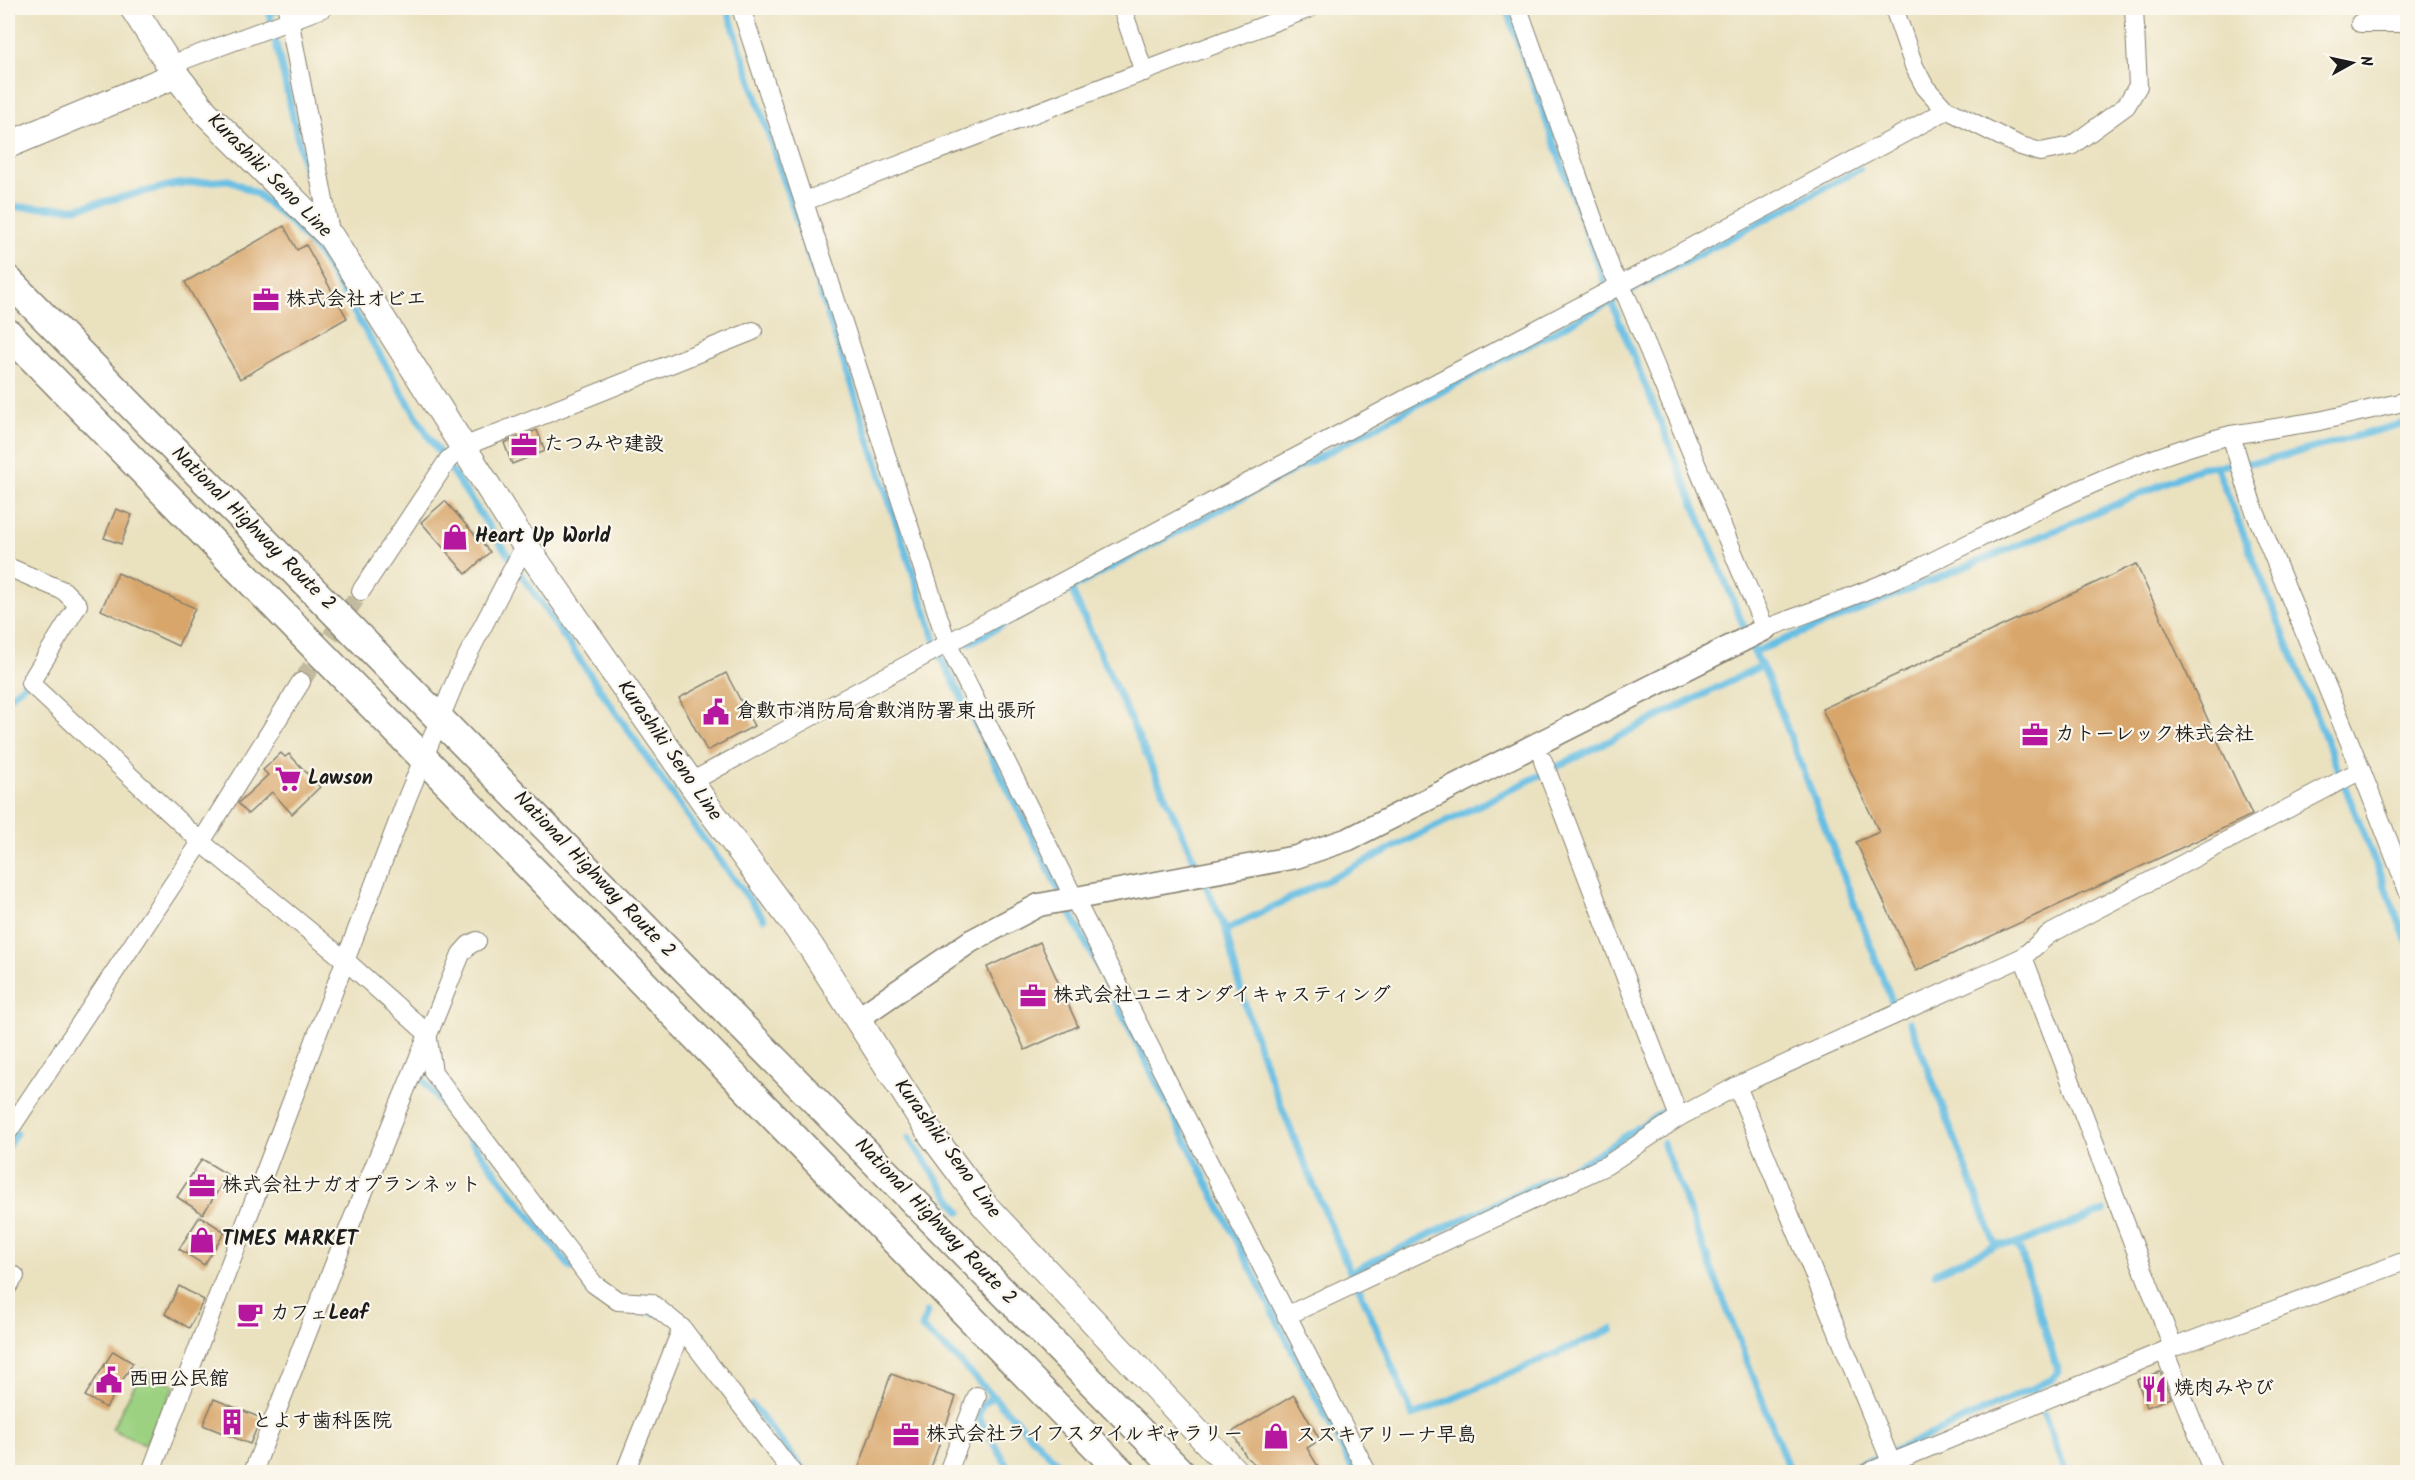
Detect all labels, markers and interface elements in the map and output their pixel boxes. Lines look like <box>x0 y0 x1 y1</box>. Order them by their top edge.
north arrow <box>2322 33 2382 93</box>
text: N <box>2352 54 2378 68</box>
street label: Kurashiki Seno Line <box>199 106 339 246</box>
place label: 株式会社オビエ <box>286 284 426 316</box>
office icon: 株式会社オビエ <box>251 285 281 315</box>
place label: たつみや建設 <box>544 429 664 461</box>
office icon: たつみや建設 <box>509 430 539 460</box>
street label: National Highway Route 2 <box>163 439 343 619</box>
place label: Heart Up World <box>475 521 612 553</box>
shop icon: Heart Up World <box>440 522 470 552</box>
street label: Kurashiki Seno Line <box>608 674 730 828</box>
place label: 倉敷市消防局倉敷消防署東出張所 <box>736 696 1036 728</box>
public building icon: 倉敷市消防局倉敷消防署東出張所 <box>701 697 731 727</box>
place label: カトーレック株式会社 <box>2055 719 2254 751</box>
office icon: カトーレック株式会社 <box>2020 720 2050 750</box>
place label: Lawson <box>308 763 373 795</box>
supermarket icon: Lawson <box>273 764 303 794</box>
street label: National Highway Route 2 <box>505 784 683 966</box>
place label: 株式会社ユニオンダイキャスティング <box>1053 980 1391 1012</box>
office icon: 株式会社ユニオンダイキャスティング <box>1018 981 1048 1011</box>
street label: Kurashiki Seno Line <box>885 1072 1009 1226</box>
street label: National Highway Route 2 <box>846 1131 1024 1313</box>
place label: 株式会社ナガオプランネット <box>222 1170 481 1202</box>
office icon: 株式会社ナガオプランネット <box>187 1171 217 1201</box>
place label: TIMES MARKET <box>222 1224 360 1256</box>
shop icon: TIMES MARKET <box>187 1225 217 1255</box>
place label: カフェLeaf <box>270 1298 370 1330</box>
cafe icon: カフェLeaf <box>235 1299 265 1329</box>
place label: 西田公民館 <box>129 1364 229 1396</box>
public building icon: 西田公民館 <box>94 1365 124 1395</box>
place label: 焼肉みやび <box>2174 1373 2274 1405</box>
restaurant icon: 焼肉みやび <box>2139 1374 2169 1404</box>
place label: とよす歯科医院 <box>252 1406 392 1438</box>
building icon: とよす歯科医院 <box>217 1407 247 1437</box>
place label: 株式会社ライフスタイルギャラリー <box>926 1419 1243 1451</box>
office icon: 株式会社ライフスタイルギャラリー <box>891 1420 921 1450</box>
place label: スズキアリーナ早島 <box>1296 1420 1477 1452</box>
shop icon: スズキアリーナ早島 <box>1261 1421 1291 1451</box>

